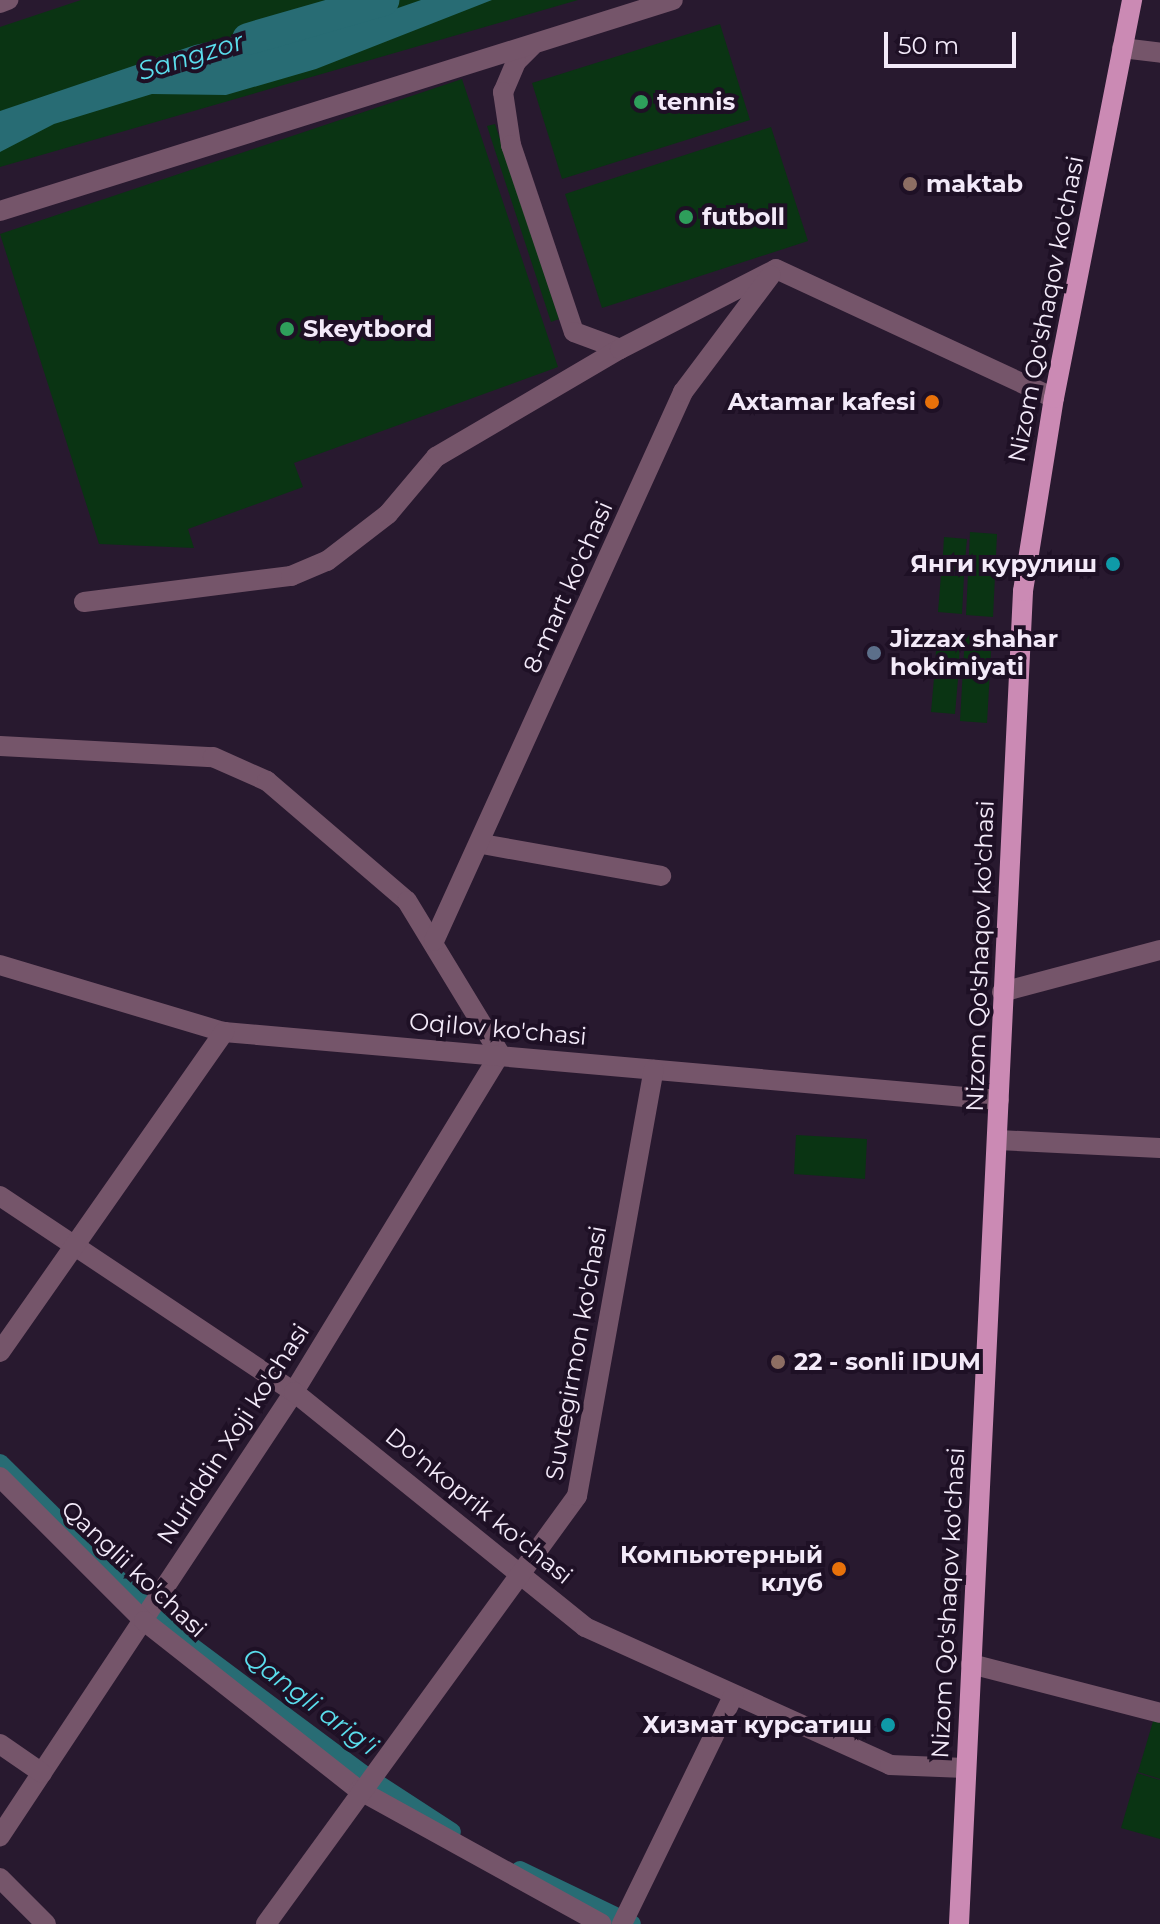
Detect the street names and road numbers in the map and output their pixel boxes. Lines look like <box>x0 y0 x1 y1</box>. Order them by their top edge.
street label: Nizom Qo'shaqov ko'chasi <box>1002 153 1090 465</box>
street label: 8-mart ko'chasi <box>517 497 619 677</box>
street label: Nizom Qo'shaqov ko'chasi <box>960 800 1000 1112</box>
street label: Oqilov ko'chasi <box>408 1007 588 1051</box>
street label: Suvtegirmon ko'chasi <box>539 1223 613 1483</box>
street label: Nuriddin Xoji ko'chasi <box>151 1318 315 1550</box>
street label: Do'nkoprik ko'chasi <box>380 1422 578 1590</box>
street label: Nizom Qo'shaqov ko'chasi <box>925 1447 971 1759</box>
street label: Qanglii ko'chasi <box>56 1495 212 1643</box>

